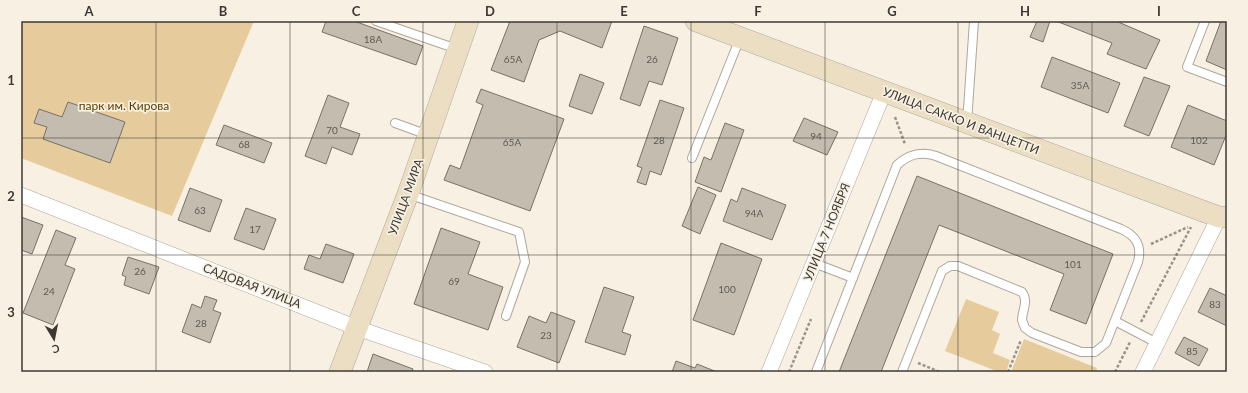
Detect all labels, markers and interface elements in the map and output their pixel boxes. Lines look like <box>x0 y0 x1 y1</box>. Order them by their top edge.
text: A <box>83 3 94 19</box>
text: B <box>219 3 228 19</box>
text: C <box>352 3 361 19</box>
text: D <box>485 3 495 19</box>
text: E <box>620 3 628 19</box>
text: F <box>754 3 762 19</box>
text: G <box>887 3 897 19</box>
text: H <box>1020 3 1030 19</box>
text: I <box>1157 3 1161 19</box>
house number: 18А <box>364 33 382 45</box>
house number: 65А <box>504 53 522 65</box>
house number: 26 <box>646 53 658 65</box>
text: 1 <box>7 72 15 88</box>
house number: 35А <box>1071 79 1089 91</box>
street label: УЛИЦА САККО И ВАНЦЕТТИ <box>881 84 1042 157</box>
park label: парк им. Кирова <box>79 98 169 113</box>
house number: 70 <box>326 124 338 136</box>
house number: 94 <box>810 130 822 142</box>
house number: 28 <box>653 134 665 146</box>
house number: 102 <box>1190 134 1208 146</box>
house number: 65А <box>503 136 521 148</box>
house number: 68 <box>238 138 250 150</box>
street label: УЛИЦА МИРА <box>385 156 427 237</box>
street label: УЛИЦА 7 НОЯБРЯ <box>800 181 853 283</box>
text: 2 <box>7 188 15 204</box>
house number: 63 <box>194 204 206 216</box>
house number: 94А <box>745 207 763 219</box>
house number: 17 <box>249 223 261 235</box>
house number: 101 <box>1064 258 1082 270</box>
street label: САДОВАЯ УЛИЦА <box>201 260 304 311</box>
house number: 26 <box>134 265 146 277</box>
house number: 69 <box>448 275 460 287</box>
house number: 100 <box>718 283 736 295</box>
house number: 24 <box>43 285 55 297</box>
house number: 83 <box>1209 298 1221 310</box>
text: 3 <box>7 304 15 320</box>
house number: 28 <box>195 317 207 329</box>
north arrow <box>34 319 74 359</box>
house number: 23 <box>540 329 552 341</box>
text: С <box>50 342 61 356</box>
house number: 85 <box>1186 345 1198 357</box>

